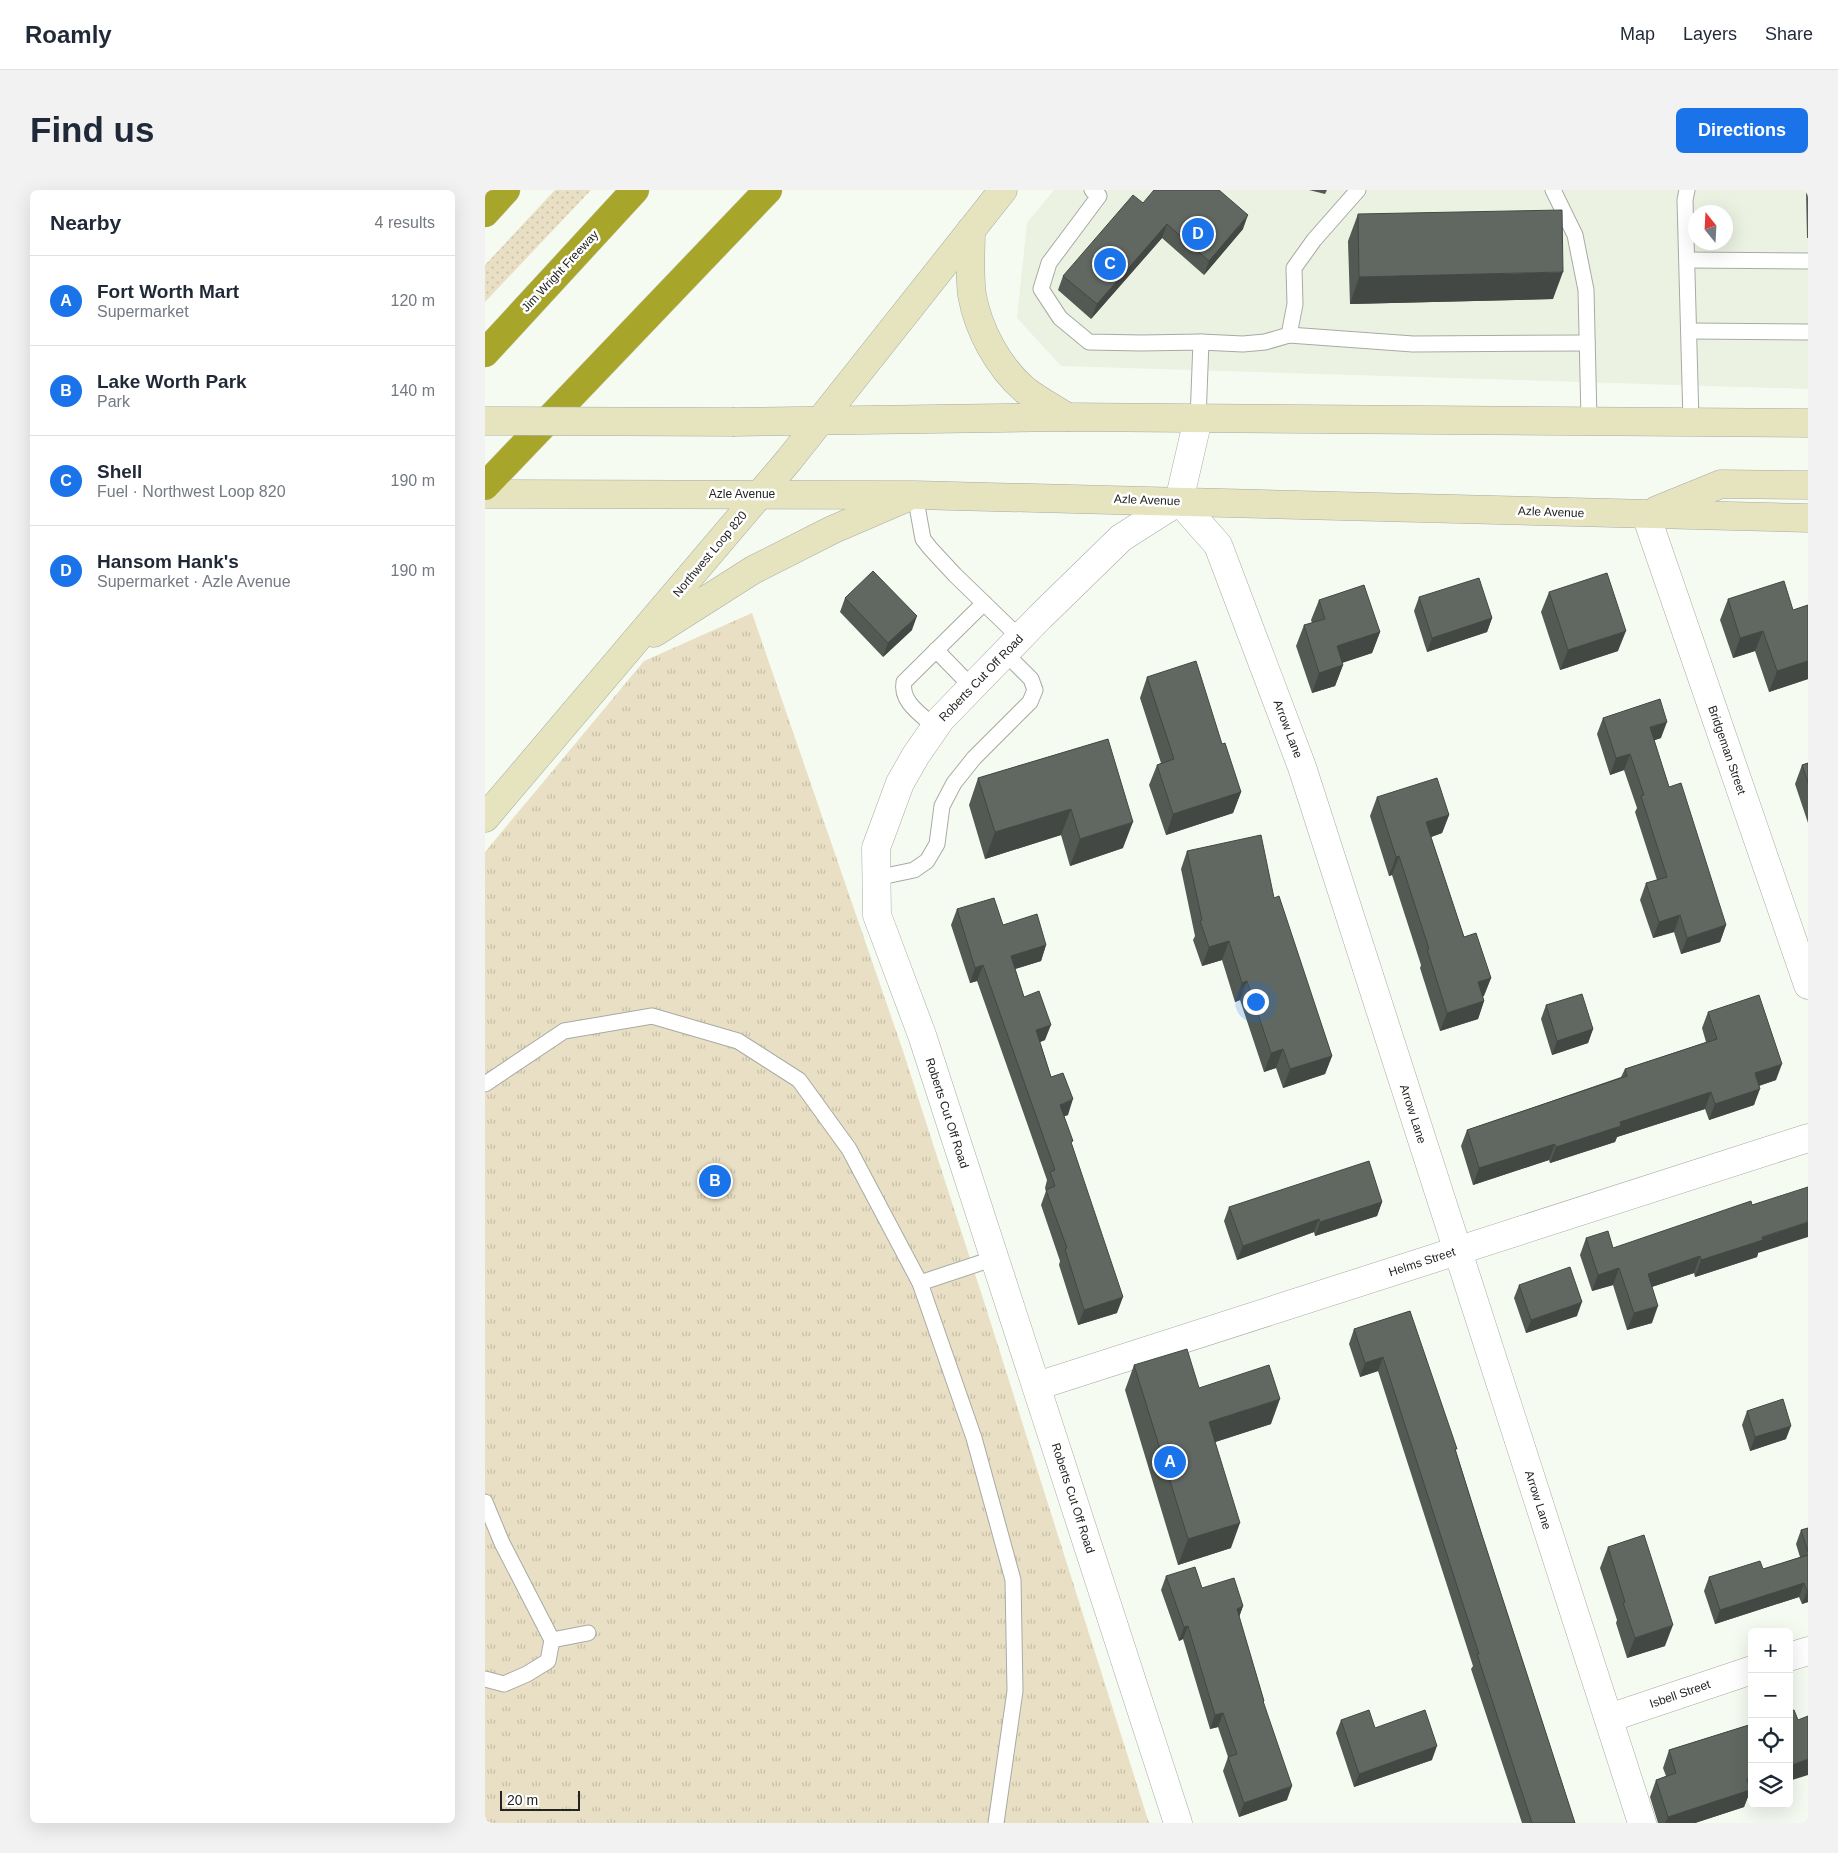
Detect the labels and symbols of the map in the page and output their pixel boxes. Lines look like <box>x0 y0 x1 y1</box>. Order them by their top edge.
north arrow <box>1688 205 1733 250</box>
pin: D <box>1182 215 1214 253</box>
street label: Jim Wright Freeway <box>519 228 601 314</box>
pin: C <box>1094 245 1126 283</box>
street label: Azle Avenue <box>709 487 776 501</box>
street label: Azle Avenue <box>1114 492 1181 508</box>
street label: Azle Avenue <box>1518 504 1585 520</box>
street label: Northwest Loop 820 <box>670 508 750 600</box>
street label: Roberts Cut Off Road <box>936 632 1026 724</box>
street label: Arrow Lane <box>1270 698 1306 760</box>
street label: Bridgeman Street <box>1705 704 1749 797</box>
your location <box>1243 989 1269 1015</box>
street label: Roberts Cut Off Road <box>923 1056 971 1170</box>
street label: Arrow Lane <box>1397 1083 1429 1146</box>
pin: B <box>699 1162 731 1200</box>
street label: Helms Street <box>1387 1244 1458 1279</box>
street label: Roberts Cut Off Road <box>1049 1441 1097 1555</box>
pin: A <box>1154 1443 1186 1481</box>
street label: Arrow Lane <box>1522 1469 1554 1532</box>
street label: Isbell Street <box>1648 1677 1713 1711</box>
scale bar <box>500 1788 580 1811</box>

